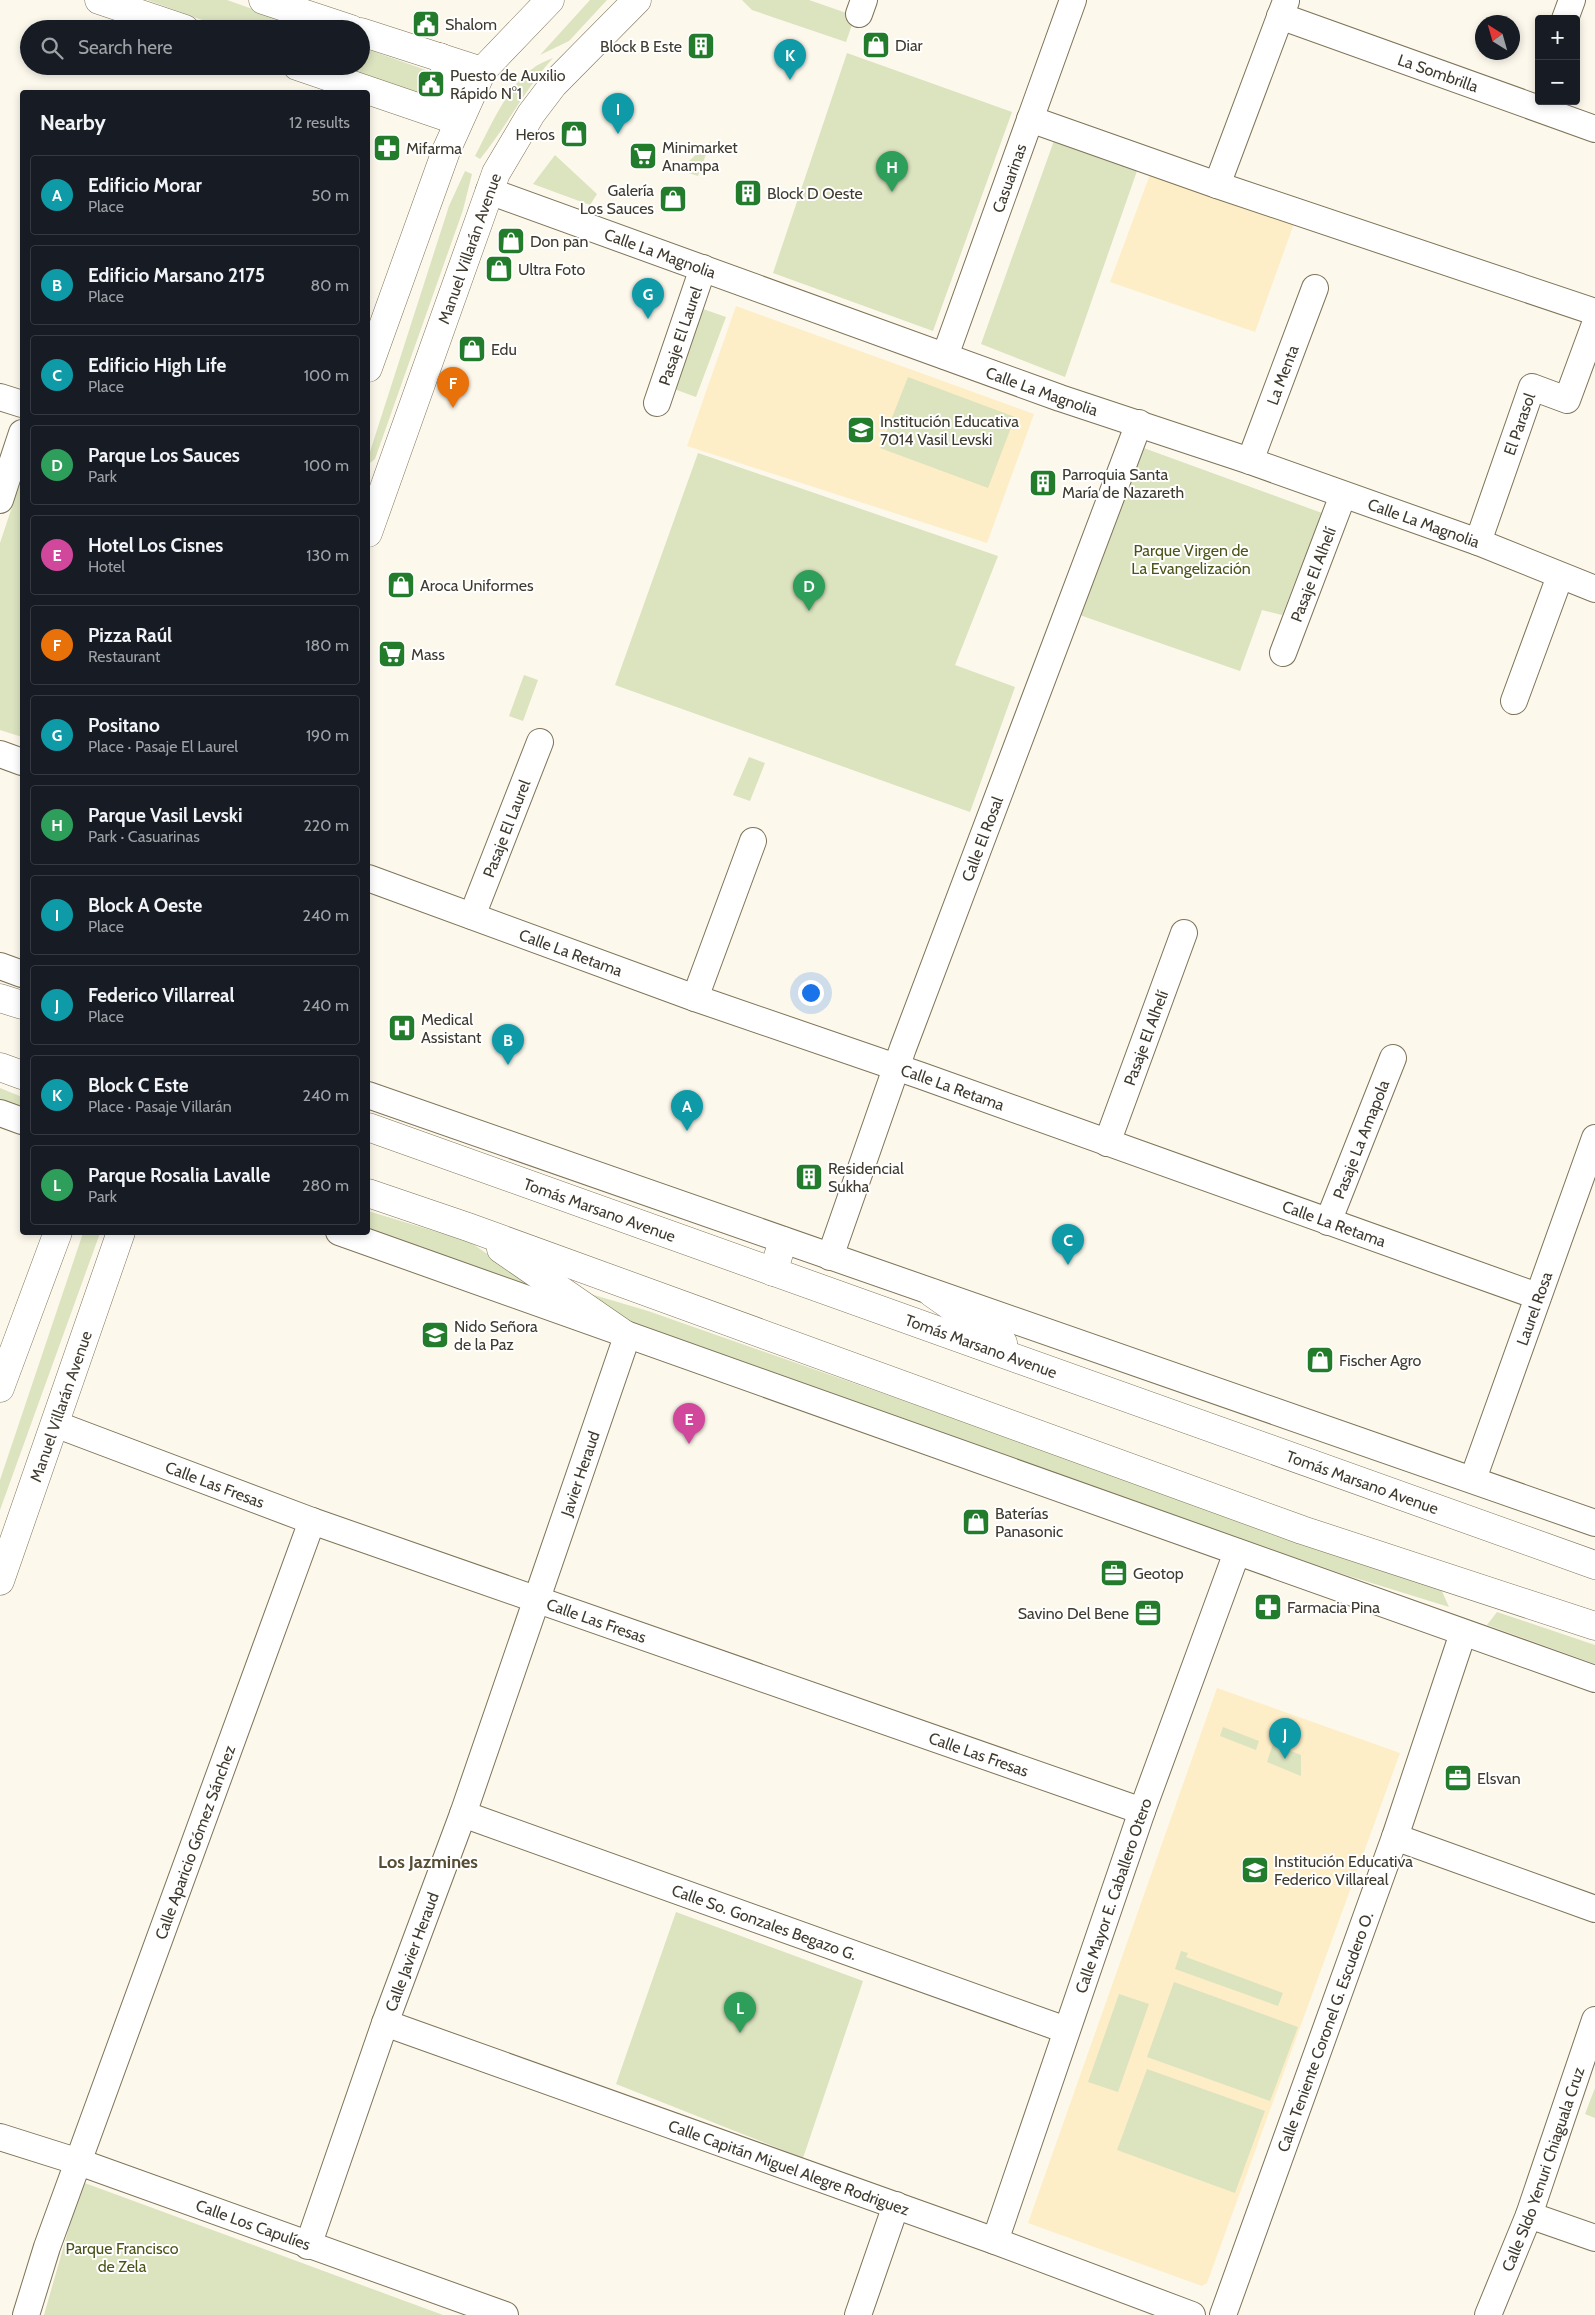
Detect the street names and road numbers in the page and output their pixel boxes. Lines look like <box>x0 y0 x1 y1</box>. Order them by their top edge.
street label: La Sombrilla <box>1395 50 1481 96</box>
street label: Casuarinas <box>988 141 1030 215</box>
street label: Manuel Villarán Avenue <box>434 171 505 326</box>
street label: Calle La Magnolia <box>602 224 719 282</box>
street label: Pasaje El Laurel <box>654 284 706 388</box>
street label: La Menta <box>1263 342 1302 407</box>
street label: Calle La Magnolia <box>983 362 1101 419</box>
street label: El Parasol <box>1500 390 1539 458</box>
street label: Calle La Magnolia <box>1365 494 1483 551</box>
street label: Pasaje El Alhelí <box>1286 524 1340 625</box>
street label: Pasaje El Laurel <box>479 777 534 880</box>
street label: Calle El Rosal <box>957 793 1007 884</box>
street label: Calle La Retama <box>517 925 625 980</box>
street label: Pasaje El Alhelí <box>1119 987 1172 1088</box>
street label: Calle La Retama <box>898 1060 1007 1114</box>
street label: Pasaje La Amapola <box>1329 1077 1393 1201</box>
street label: Tomás Marsano Avenue <box>521 1174 678 1246</box>
street label: Calle La Retama <box>1280 1196 1389 1251</box>
street label: Laurel Rosa <box>1512 1269 1556 1348</box>
street label: Tomás Marsano Avenue <box>902 1310 1060 1382</box>
street label: Manuel Villarán Avenue <box>26 1328 96 1484</box>
street label: Javier Heraud <box>556 1428 603 1519</box>
street label: Tomás Marsano Avenue <box>1284 1446 1441 1518</box>
street label: Calle Las Fresas <box>163 1457 268 1512</box>
street label: Calle Las Fresas <box>544 1594 649 1647</box>
street label: Calle Las Fresas <box>926 1728 1032 1780</box>
street label: Calle Aparicio Gómez Sánchez <box>151 1742 239 1942</box>
street label: Calle Mayor E. Caballero Otero <box>1071 1795 1155 1996</box>
street label: Calle So. Gonzales Begazo G. <box>669 1880 859 1964</box>
street label: Calle Javier Heraud <box>381 1890 442 2014</box>
street label: Calle Teniente Coronel G. Escudero O. <box>1273 1909 1377 2155</box>
street label: Calle Sldo Yenuri Chiaguala Cruz <box>1497 2064 1588 2274</box>
street label: Calle Capitán Miguel Alegre Rodriguez <box>666 2116 912 2219</box>
street label: Calle Los Capulíes <box>193 2195 314 2254</box>

